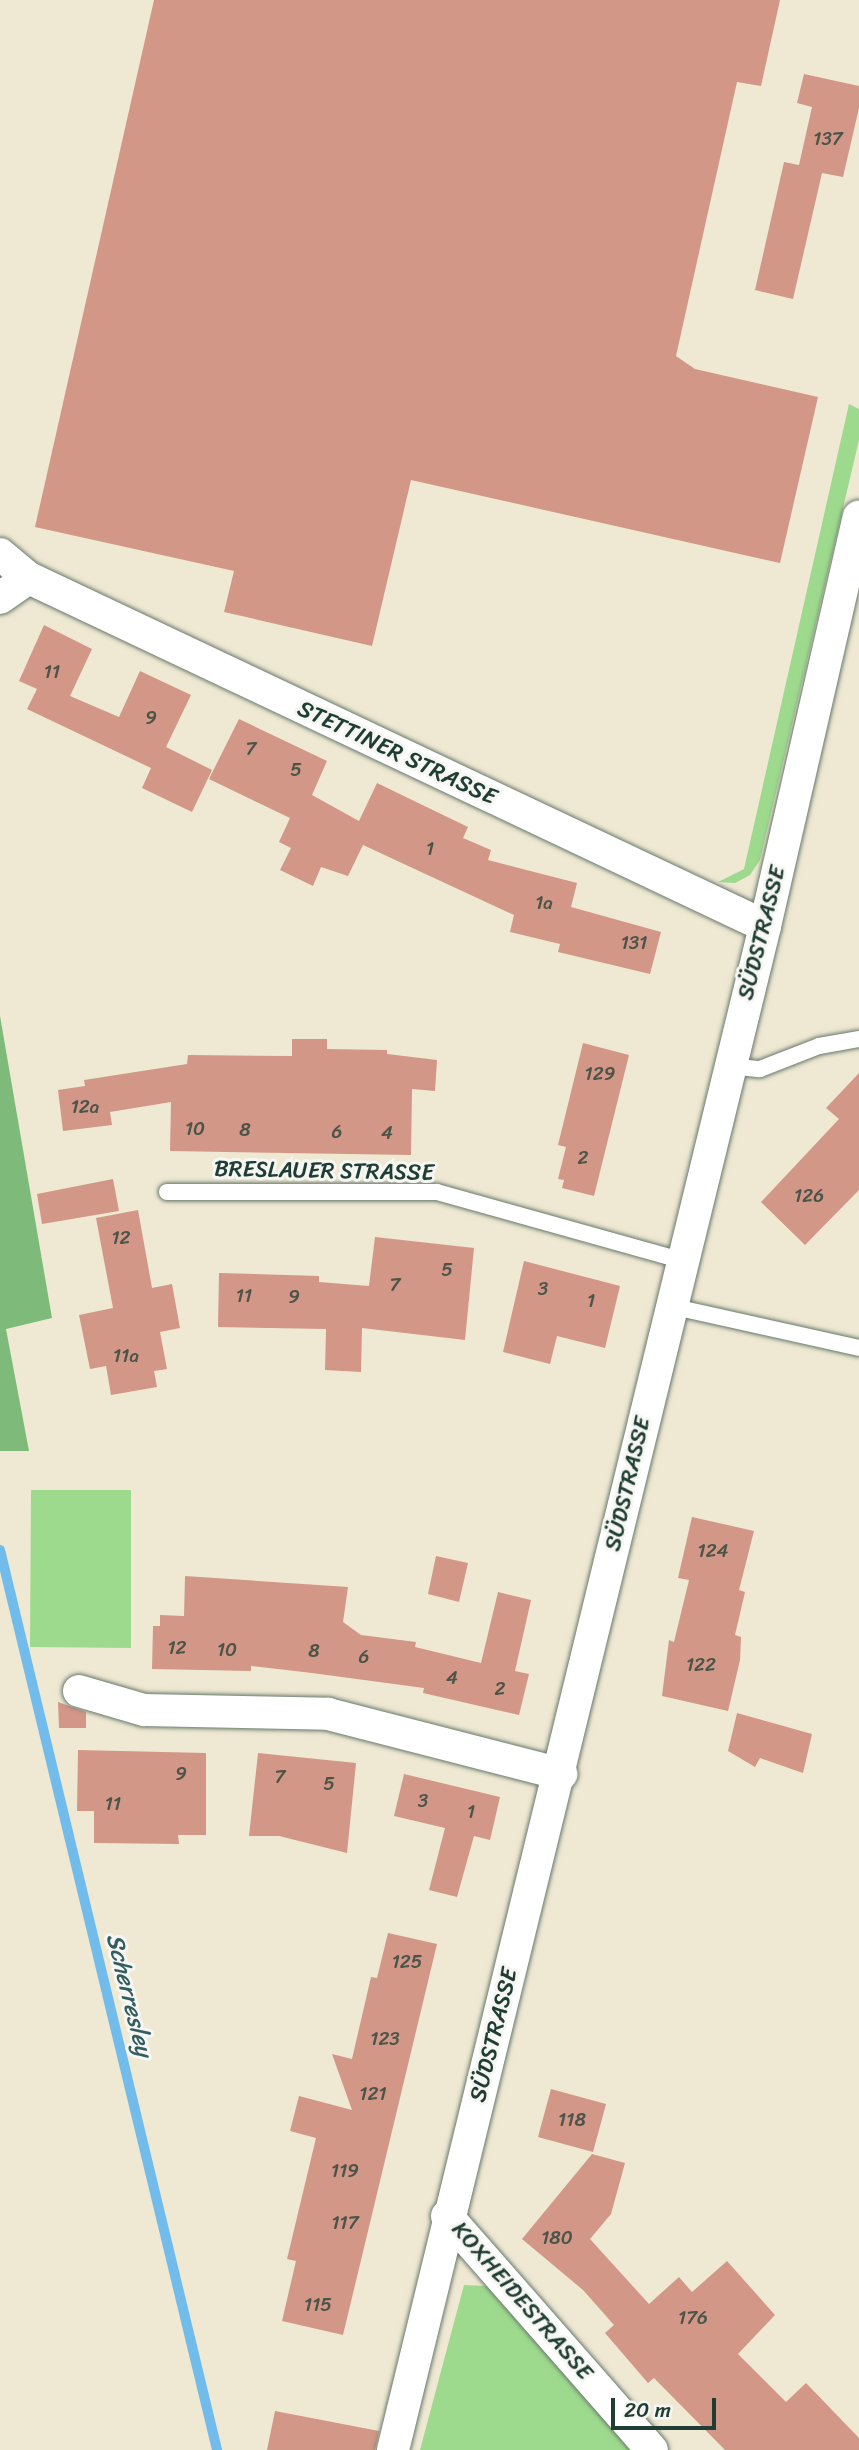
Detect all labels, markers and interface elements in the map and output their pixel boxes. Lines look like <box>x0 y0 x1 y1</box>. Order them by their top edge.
house number: 137 <box>813 128 843 150</box>
house number: 11 <box>44 661 60 683</box>
street label: STETTINER STRASSE <box>293 695 501 811</box>
house number: 9 <box>145 707 157 729</box>
house number: 7 <box>246 738 256 760</box>
house number: 5 <box>290 759 302 781</box>
house number: 1 <box>426 838 434 860</box>
street label: SÜDSTRASSE <box>732 863 792 1003</box>
house number: 1a <box>535 892 553 914</box>
house number: 131 <box>621 932 647 954</box>
house number: 129 <box>585 1063 615 1085</box>
house number: 12a <box>71 1096 99 1118</box>
house number: 10 <box>185 1118 205 1140</box>
house number: 8 <box>239 1119 251 1141</box>
house number: 6 <box>332 1121 342 1143</box>
house number: 4 <box>381 1122 393 1144</box>
house number: 2 <box>578 1147 588 1169</box>
street label: BRESLAUER STRASSE <box>212 1155 436 1187</box>
house number: 126 <box>794 1185 824 1207</box>
house number: 12 <box>111 1227 131 1249</box>
house number: 5 <box>441 1259 453 1281</box>
house number: 7 <box>390 1274 400 1296</box>
house number: 3 <box>538 1278 548 1300</box>
house number: 11 <box>236 1285 252 1307</box>
house number: 9 <box>288 1286 300 1308</box>
house number: 1 <box>587 1290 595 1312</box>
house number: 11a <box>113 1345 139 1367</box>
street label: SÜDSTRASSE <box>599 1414 657 1554</box>
house number: 124 <box>698 1540 728 1562</box>
house number: 12 <box>167 1637 187 1659</box>
house number: 10 <box>217 1639 237 1661</box>
house number: 8 <box>308 1640 320 1662</box>
house number: 6 <box>359 1646 369 1668</box>
house number: 122 <box>686 1654 716 1676</box>
house number: 4 <box>446 1667 458 1689</box>
house number: 2 <box>495 1678 505 1700</box>
house number: 9 <box>175 1763 187 1785</box>
house number: 7 <box>275 1766 285 1788</box>
house number: 5 <box>323 1773 335 1795</box>
house number: 3 <box>418 1790 428 1812</box>
house number: 11 <box>105 1793 121 1815</box>
house number: 1 <box>467 1801 475 1823</box>
water label: Scherresley <box>100 1930 158 2060</box>
house number: 125 <box>392 1951 422 1973</box>
street label: SÜDSTRASSE <box>464 1965 524 2105</box>
house number: 123 <box>370 2028 400 2050</box>
house number: 121 <box>359 2083 387 2105</box>
house number: 118 <box>558 2109 586 2131</box>
house number: 119 <box>331 2160 359 2182</box>
house number: 117 <box>331 2212 359 2234</box>
street label: KOXHEIDESTRASSE <box>446 2216 598 2386</box>
house number: 180 <box>541 2227 573 2249</box>
house number: 115 <box>304 2294 332 2316</box>
house number: 176 <box>678 2307 708 2329</box>
scale bar <box>614 2384 719 2428</box>
text: 20 m <box>624 2391 671 2429</box>

